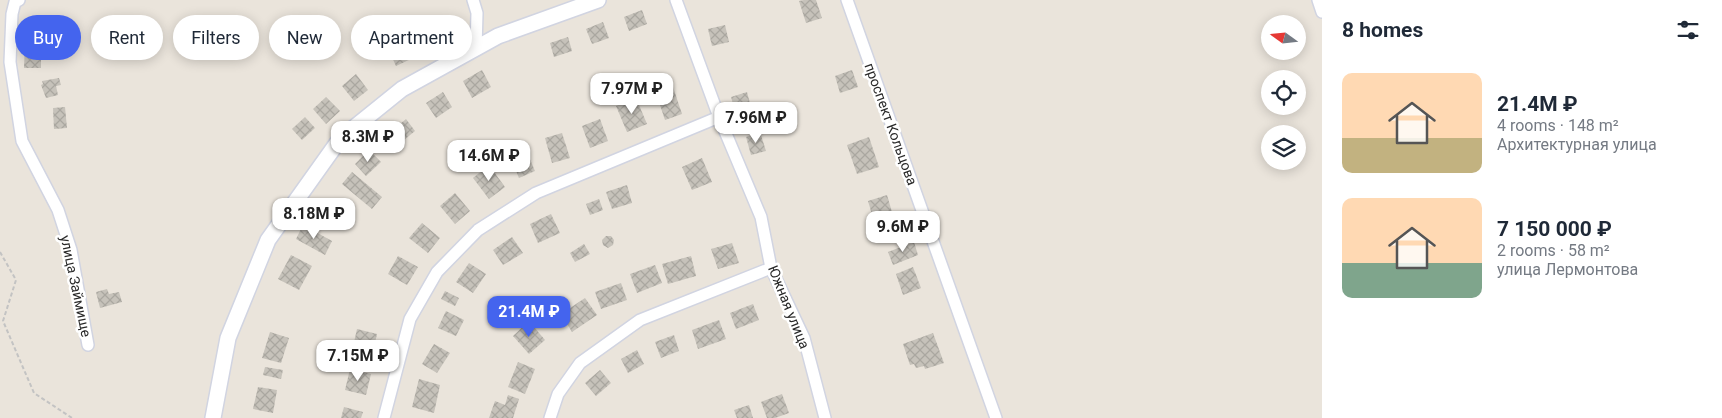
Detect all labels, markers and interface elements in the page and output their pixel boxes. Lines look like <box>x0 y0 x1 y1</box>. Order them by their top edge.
chip: Buy <box>15 15 81 60</box>
chip: Rent <box>91 15 163 60</box>
chip: Filters <box>173 15 259 60</box>
chip: New <box>269 15 341 60</box>
chip: Apartment <box>351 15 472 60</box>
north arrow <box>1261 15 1306 60</box>
map controls <box>1261 15 1306 170</box>
icon: filters <box>1674 16 1702 44</box>
text: 8 homes <box>1342 18 1423 42</box>
street label: проспект Кольцова <box>861 61 921 187</box>
button: locate <box>1261 70 1306 115</box>
pin: 7.97M ₽ <box>586 72 678 115</box>
text: 7.97M ₽ <box>601 79 663 98</box>
text: 21.4M ₽ <box>1497 92 1578 116</box>
icon: home <box>1382 93 1442 153</box>
pin: 7.96M ₽ <box>710 102 802 144</box>
text: 7.96M ₽ <box>725 108 787 127</box>
text: 4 rooms · 148 m² <box>1497 116 1619 135</box>
pin: 8.3M ₽ <box>327 120 409 163</box>
button: layers <box>1261 125 1306 170</box>
text: 8.3M ₽ <box>342 127 394 146</box>
text: Архитектурная улица <box>1497 135 1657 154</box>
pin: 14.6M ₽ <box>443 140 535 182</box>
text: 14.6M ₽ <box>458 146 520 165</box>
pin: 8.18M ₽ <box>268 198 360 240</box>
text: 8.18M ₽ <box>283 204 345 223</box>
pin: 9.6M ₽ <box>862 210 944 253</box>
text: 9.6M ₽ <box>877 217 929 236</box>
text: 7 150 000 ₽ <box>1497 217 1612 241</box>
icon: home <box>1382 218 1442 278</box>
street label: улица Займище <box>57 234 95 338</box>
text: 2 rooms · 58 m² <box>1497 241 1610 260</box>
text: улица Лермонтова <box>1497 260 1638 279</box>
street label: Южная улица <box>765 263 813 351</box>
pin: 21.4M ₽ <box>483 296 575 338</box>
text: 21.4M ₽ <box>498 302 560 321</box>
pin: 7.15M ₽ <box>312 340 404 382</box>
text: 7.15M ₽ <box>327 346 389 365</box>

